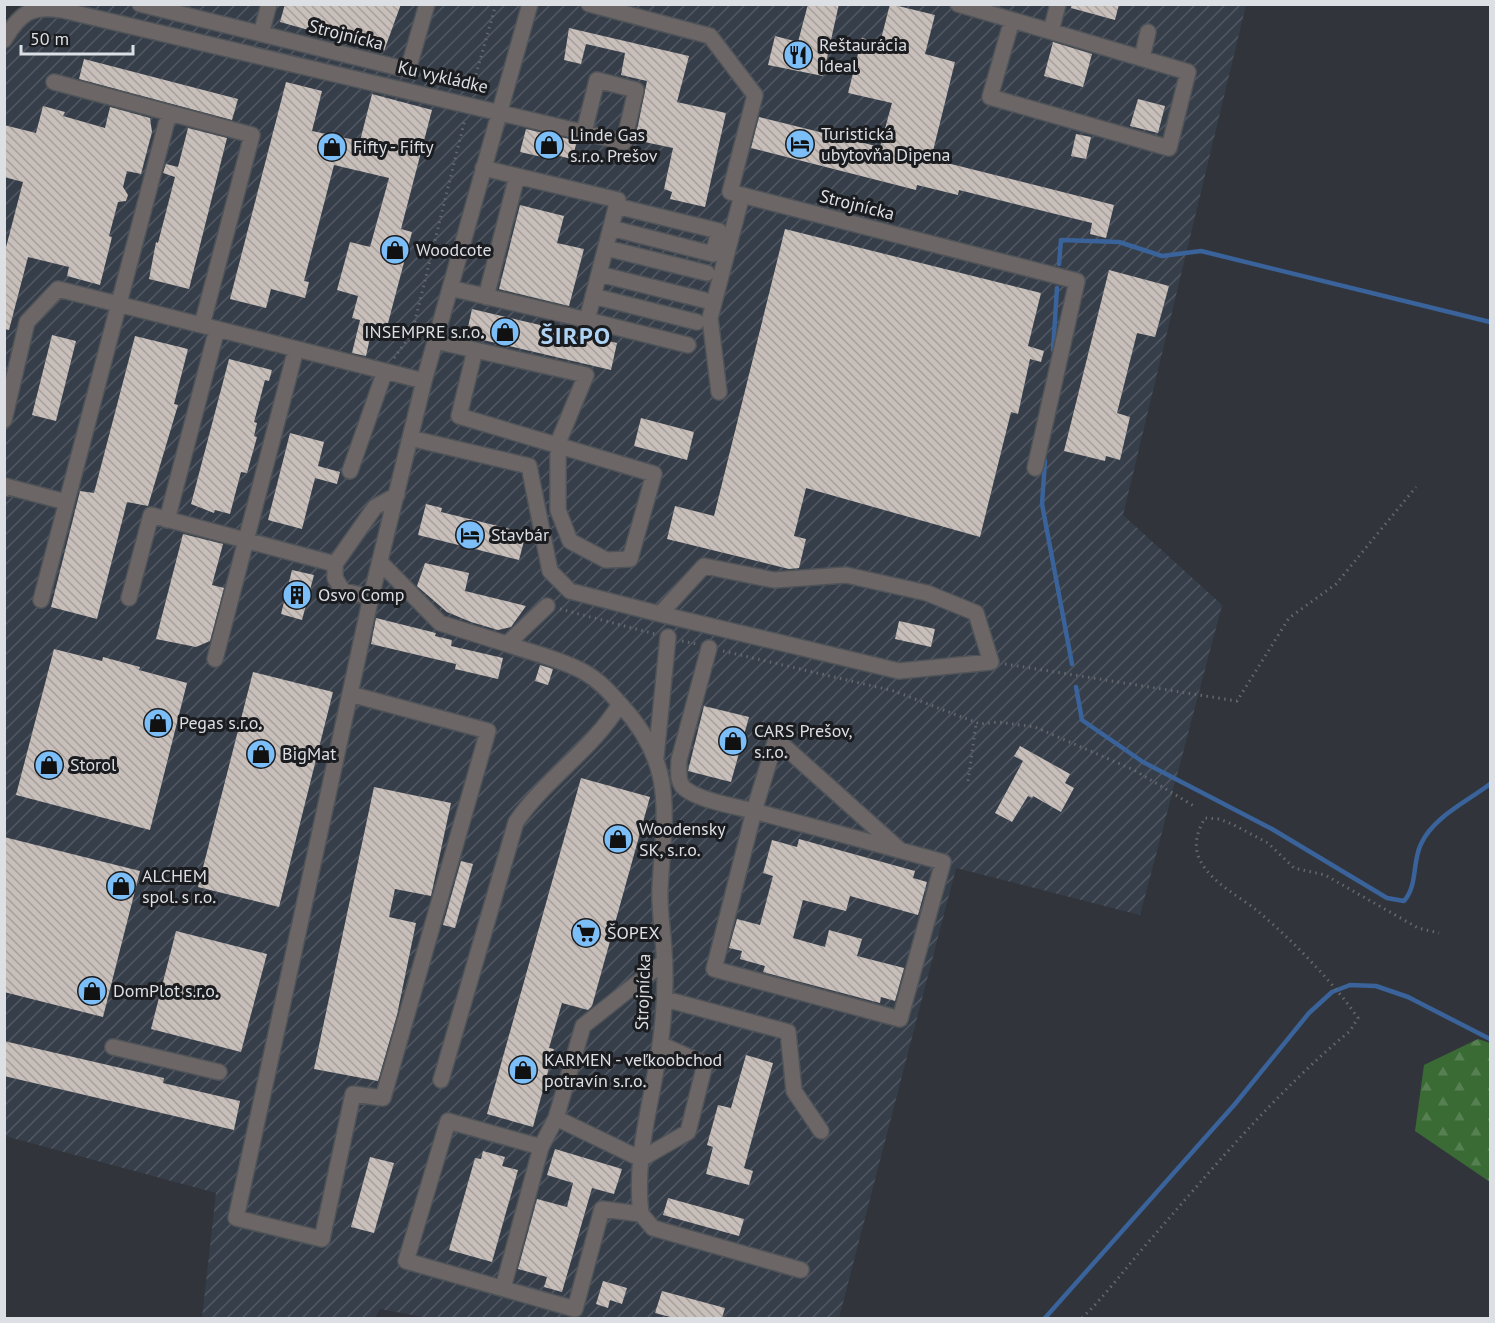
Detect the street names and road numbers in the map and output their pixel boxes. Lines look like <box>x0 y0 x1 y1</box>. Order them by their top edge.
street label: Strojnícka <box>306 14 386 55</box>
street label: Ku vykládke <box>396 55 491 98</box>
street label: Strojnícka <box>817 184 897 225</box>
street label: Strojnícka <box>630 953 655 1031</box>

